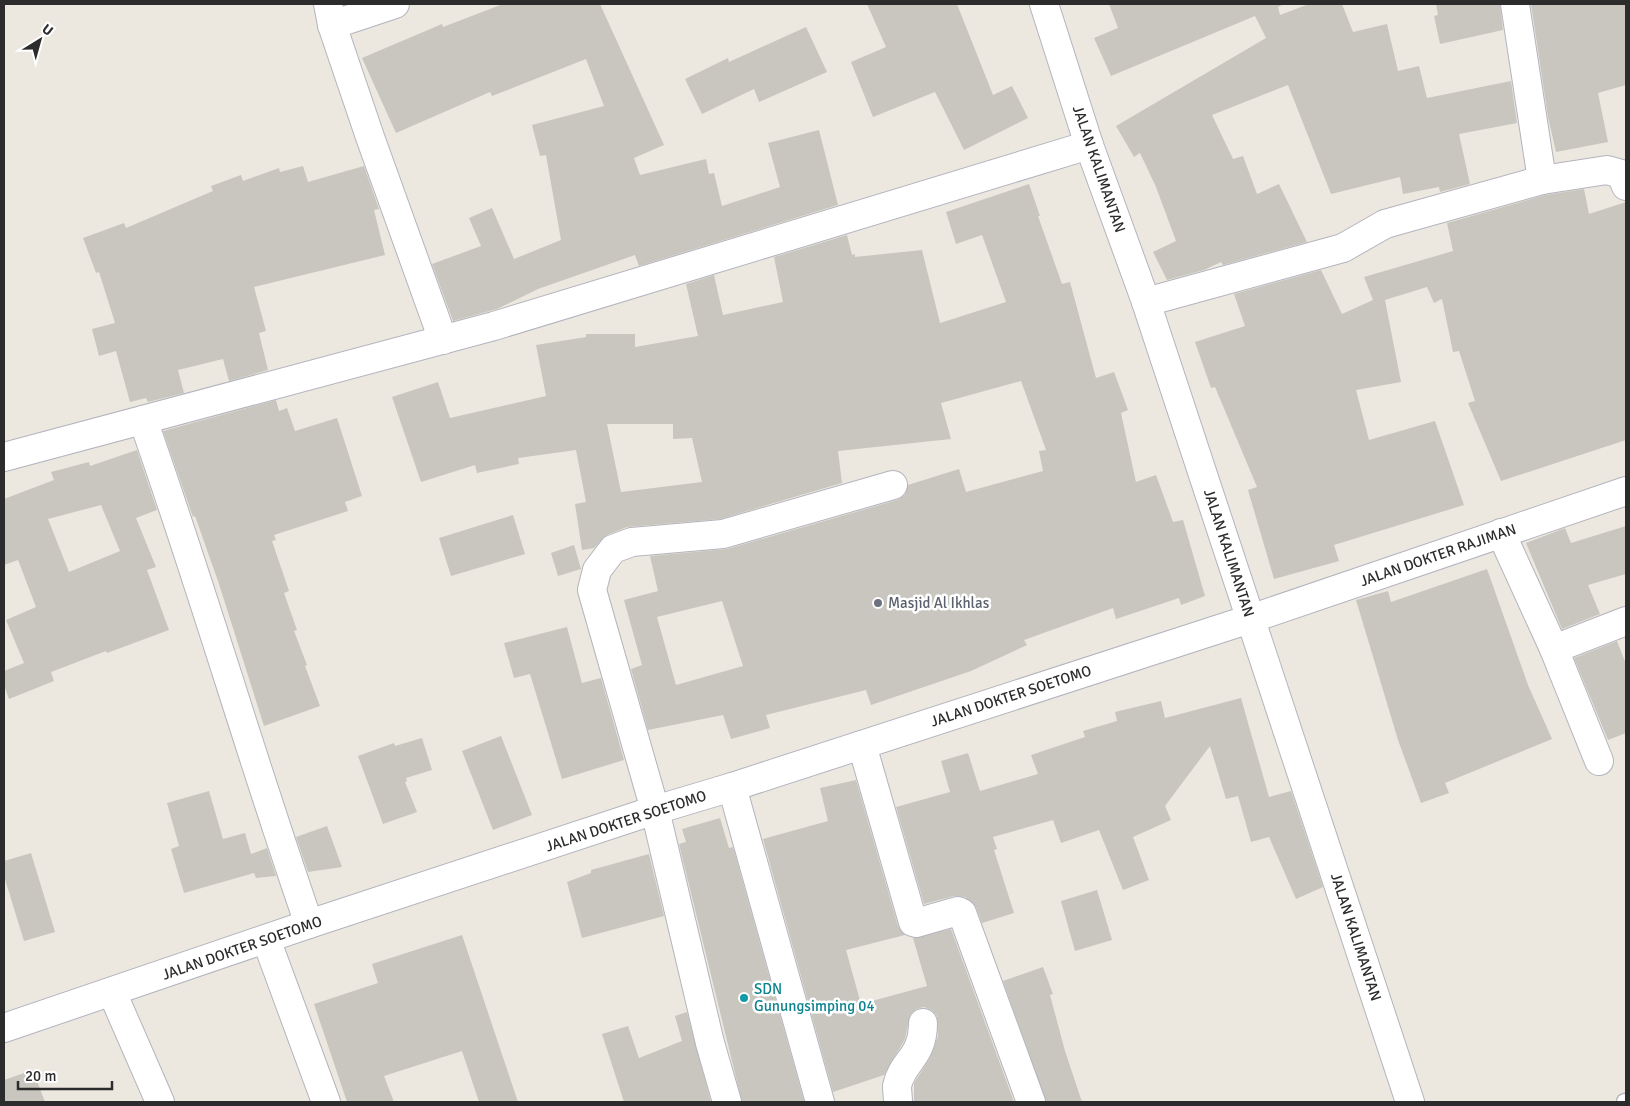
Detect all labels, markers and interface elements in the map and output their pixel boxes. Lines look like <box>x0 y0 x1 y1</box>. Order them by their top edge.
north arrow <box>15 15 65 65</box>
text: U <box>39 20 56 40</box>
street label: JALAN KALIMANTAN <box>1069 103 1129 235</box>
street label: JALAN KALIMANTAN <box>1200 487 1258 619</box>
street label: JALAN DOKTER RAJIMAN <box>1358 520 1518 590</box>
place label: Masjid Al Ikhlas <box>888 594 990 612</box>
marker: Masjid Al Ikhlas <box>872 597 884 609</box>
street label: JALAN DOKTER SOETOMO <box>928 661 1094 731</box>
street label: JALAN DOKTER SOETOMO <box>543 786 709 856</box>
street label: JALAN KALIMANTAN <box>1327 871 1385 1003</box>
street label: JALAN DOKTER SOETOMO <box>160 912 325 984</box>
place label: SDN Gunungsimping 04 <box>754 980 875 1015</box>
marker: SDN Gunungsimping 04 <box>738 992 750 1004</box>
scale bar <box>18 1058 111 1090</box>
text: 20 m <box>25 1067 56 1085</box>

